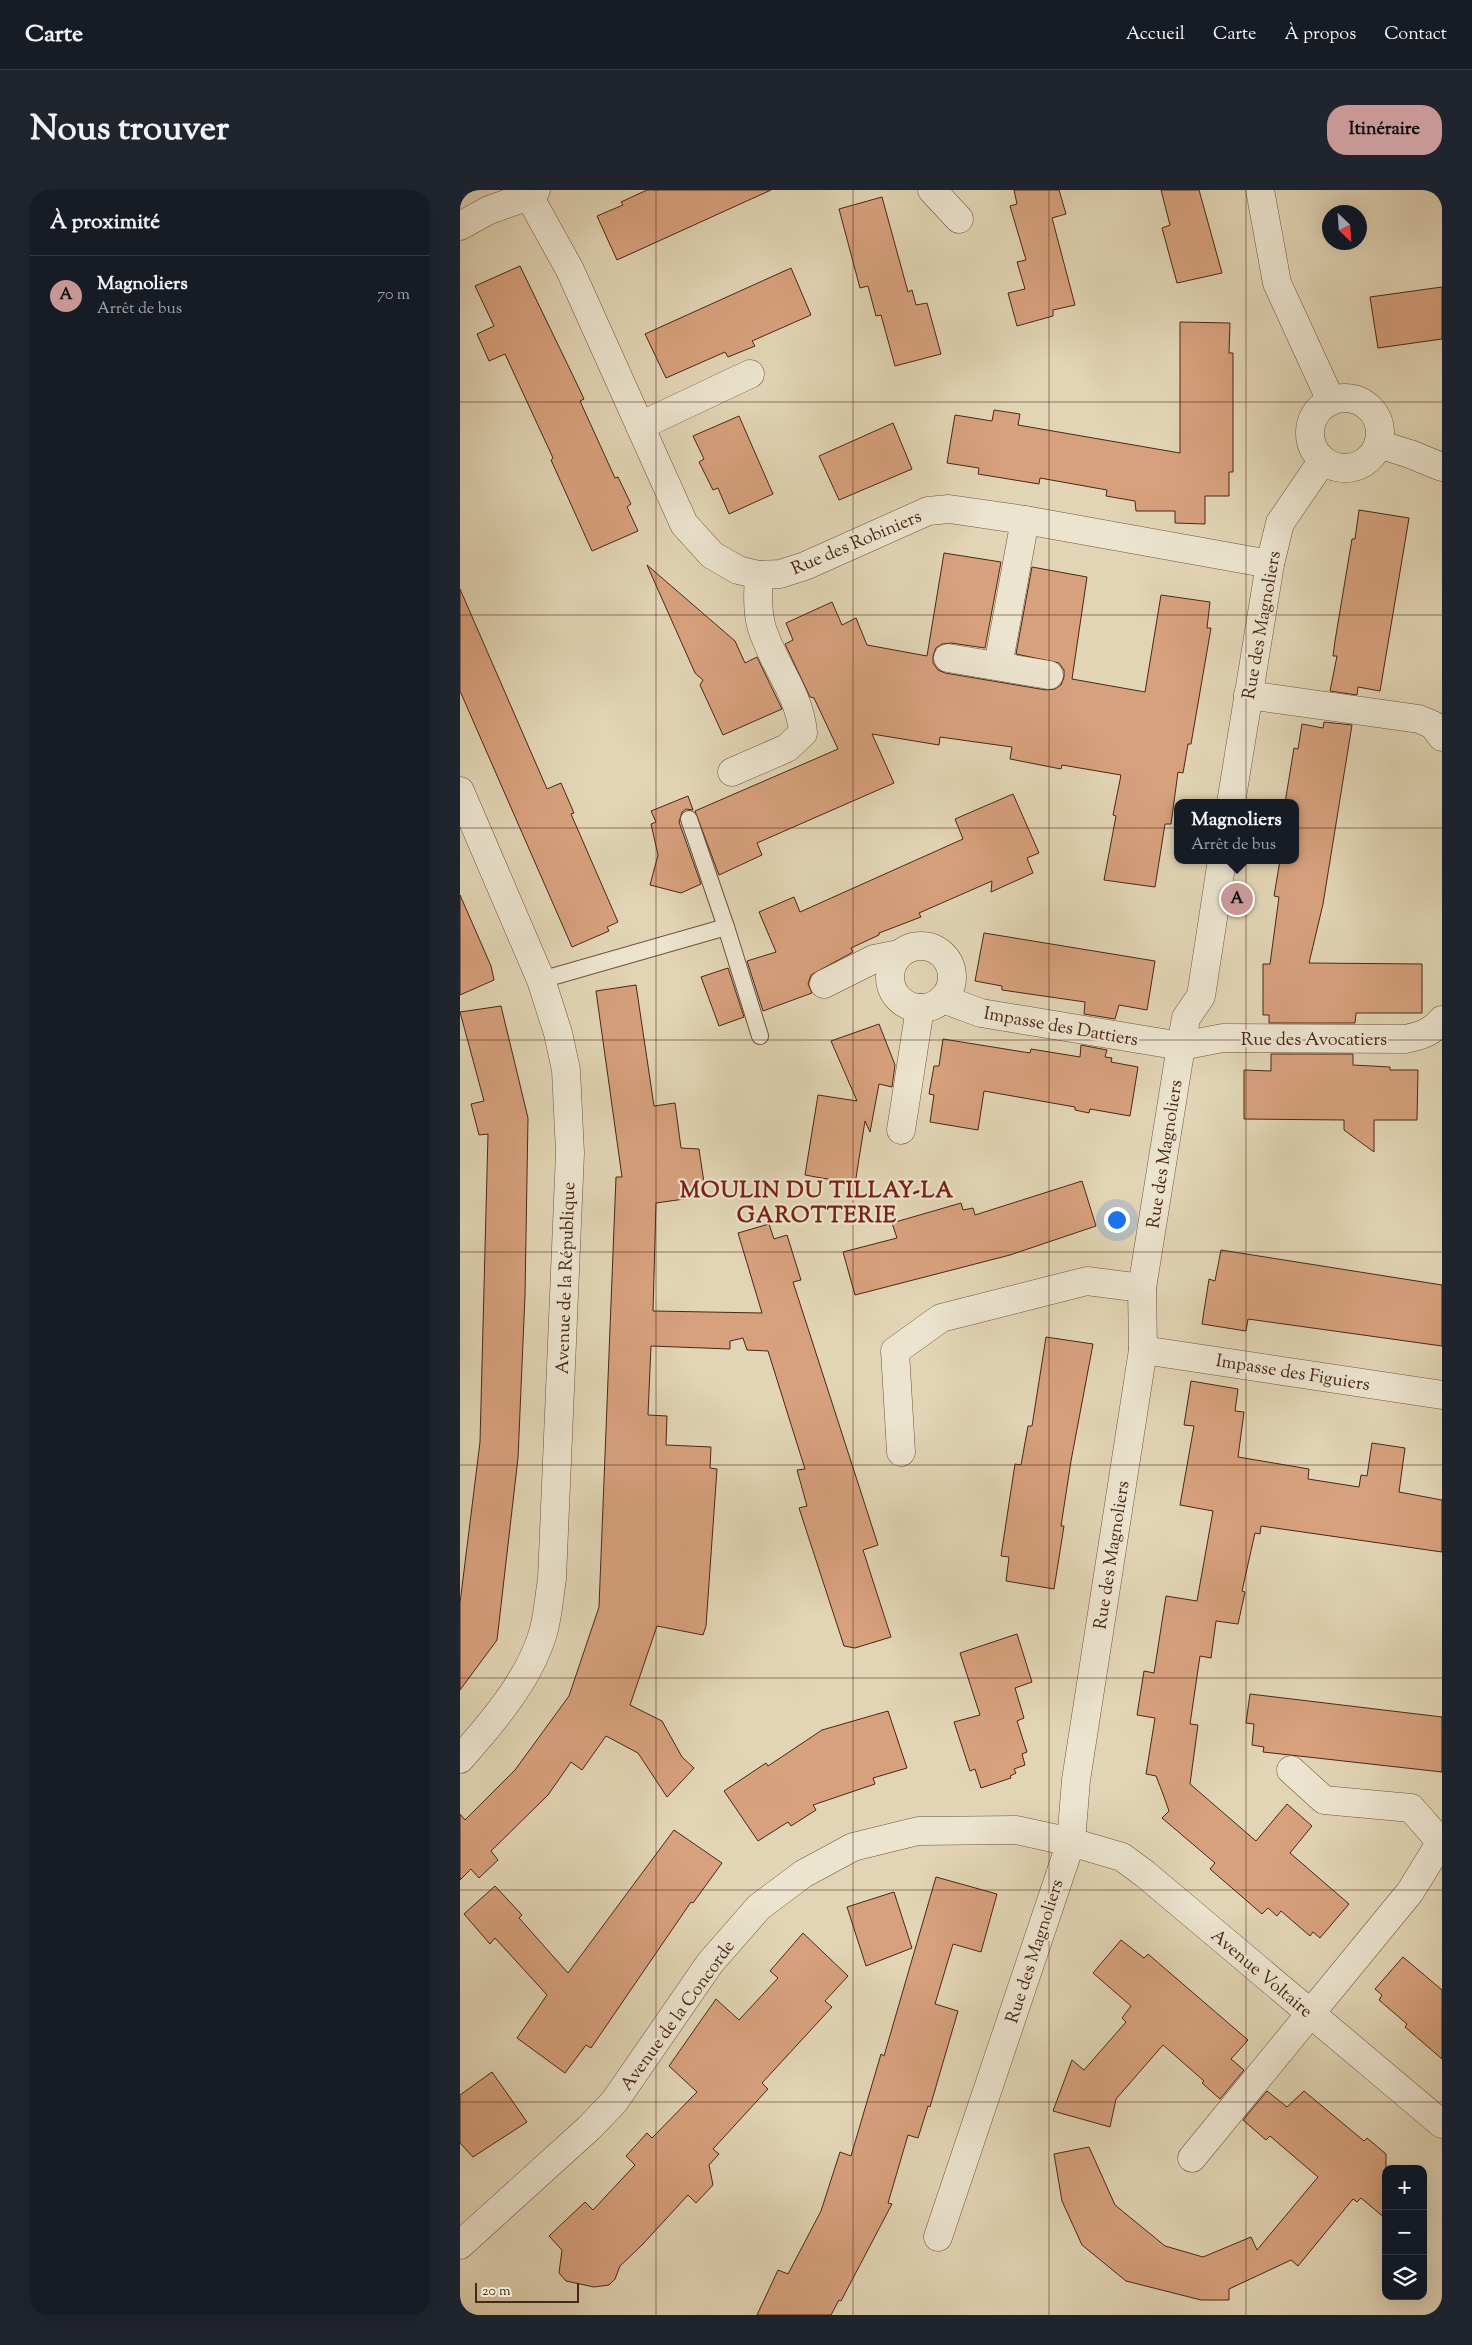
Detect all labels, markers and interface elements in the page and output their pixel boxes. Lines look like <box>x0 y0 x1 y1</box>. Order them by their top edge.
text: Carte <box>25 18 83 52</box>
text: Accueil <box>1126 22 1185 48</box>
text: Carte <box>1213 22 1257 48</box>
text: À propos <box>1285 22 1356 48</box>
text: Contact <box>1384 22 1447 48</box>
text: Nous trouver <box>30 105 229 156</box>
button: Itinéraire <box>1327 105 1442 155</box>
north arrow <box>1322 205 1367 250</box>
text: À proximité <box>50 208 160 238</box>
text: Magnoliers <box>97 271 188 298</box>
text: A <box>60 284 73 307</box>
text: 70 m <box>377 284 410 307</box>
text: Arrêt de bus <box>97 298 182 321</box>
street label: Rue des Robiniers <box>788 505 926 583</box>
street label: Rue des Magnoliers <box>1237 549 1289 702</box>
popup <box>1174 799 1299 864</box>
text: Magnoliers <box>1191 807 1282 834</box>
text: Arrêt de bus <box>1191 834 1276 857</box>
pin: A <box>1221 880 1253 918</box>
street label: Impasse des Dattiers <box>981 1002 1140 1054</box>
street label: Rue des Avocatiers <box>1241 1028 1387 1054</box>
street label: Rue des Magnoliers <box>1141 1078 1191 1230</box>
district label: MOULIN DU TILLAY-LA GAROTTERIE <box>680 1176 954 1233</box>
street label: Avenue de la République <box>551 1181 583 1375</box>
your location <box>1104 1207 1130 1233</box>
street label: Impasse des Figuiers <box>1214 1349 1372 1399</box>
street label: Rue des Magnoliers <box>1088 1479 1138 1631</box>
street label: Rue des Magnoliers <box>1000 1876 1071 2027</box>
street label: Avenue Voltaire <box>1204 1924 1317 2025</box>
street label: Avenue de la Concorde <box>615 1935 742 2097</box>
map controls <box>1382 2165 1427 2300</box>
button: + <box>1382 2165 1427 2210</box>
button: − <box>1382 2210 1427 2255</box>
button: layers <box>1382 2255 1427 2300</box>
scale bar <box>475 2280 579 2303</box>
text: 20 m <box>482 2282 511 2302</box>

